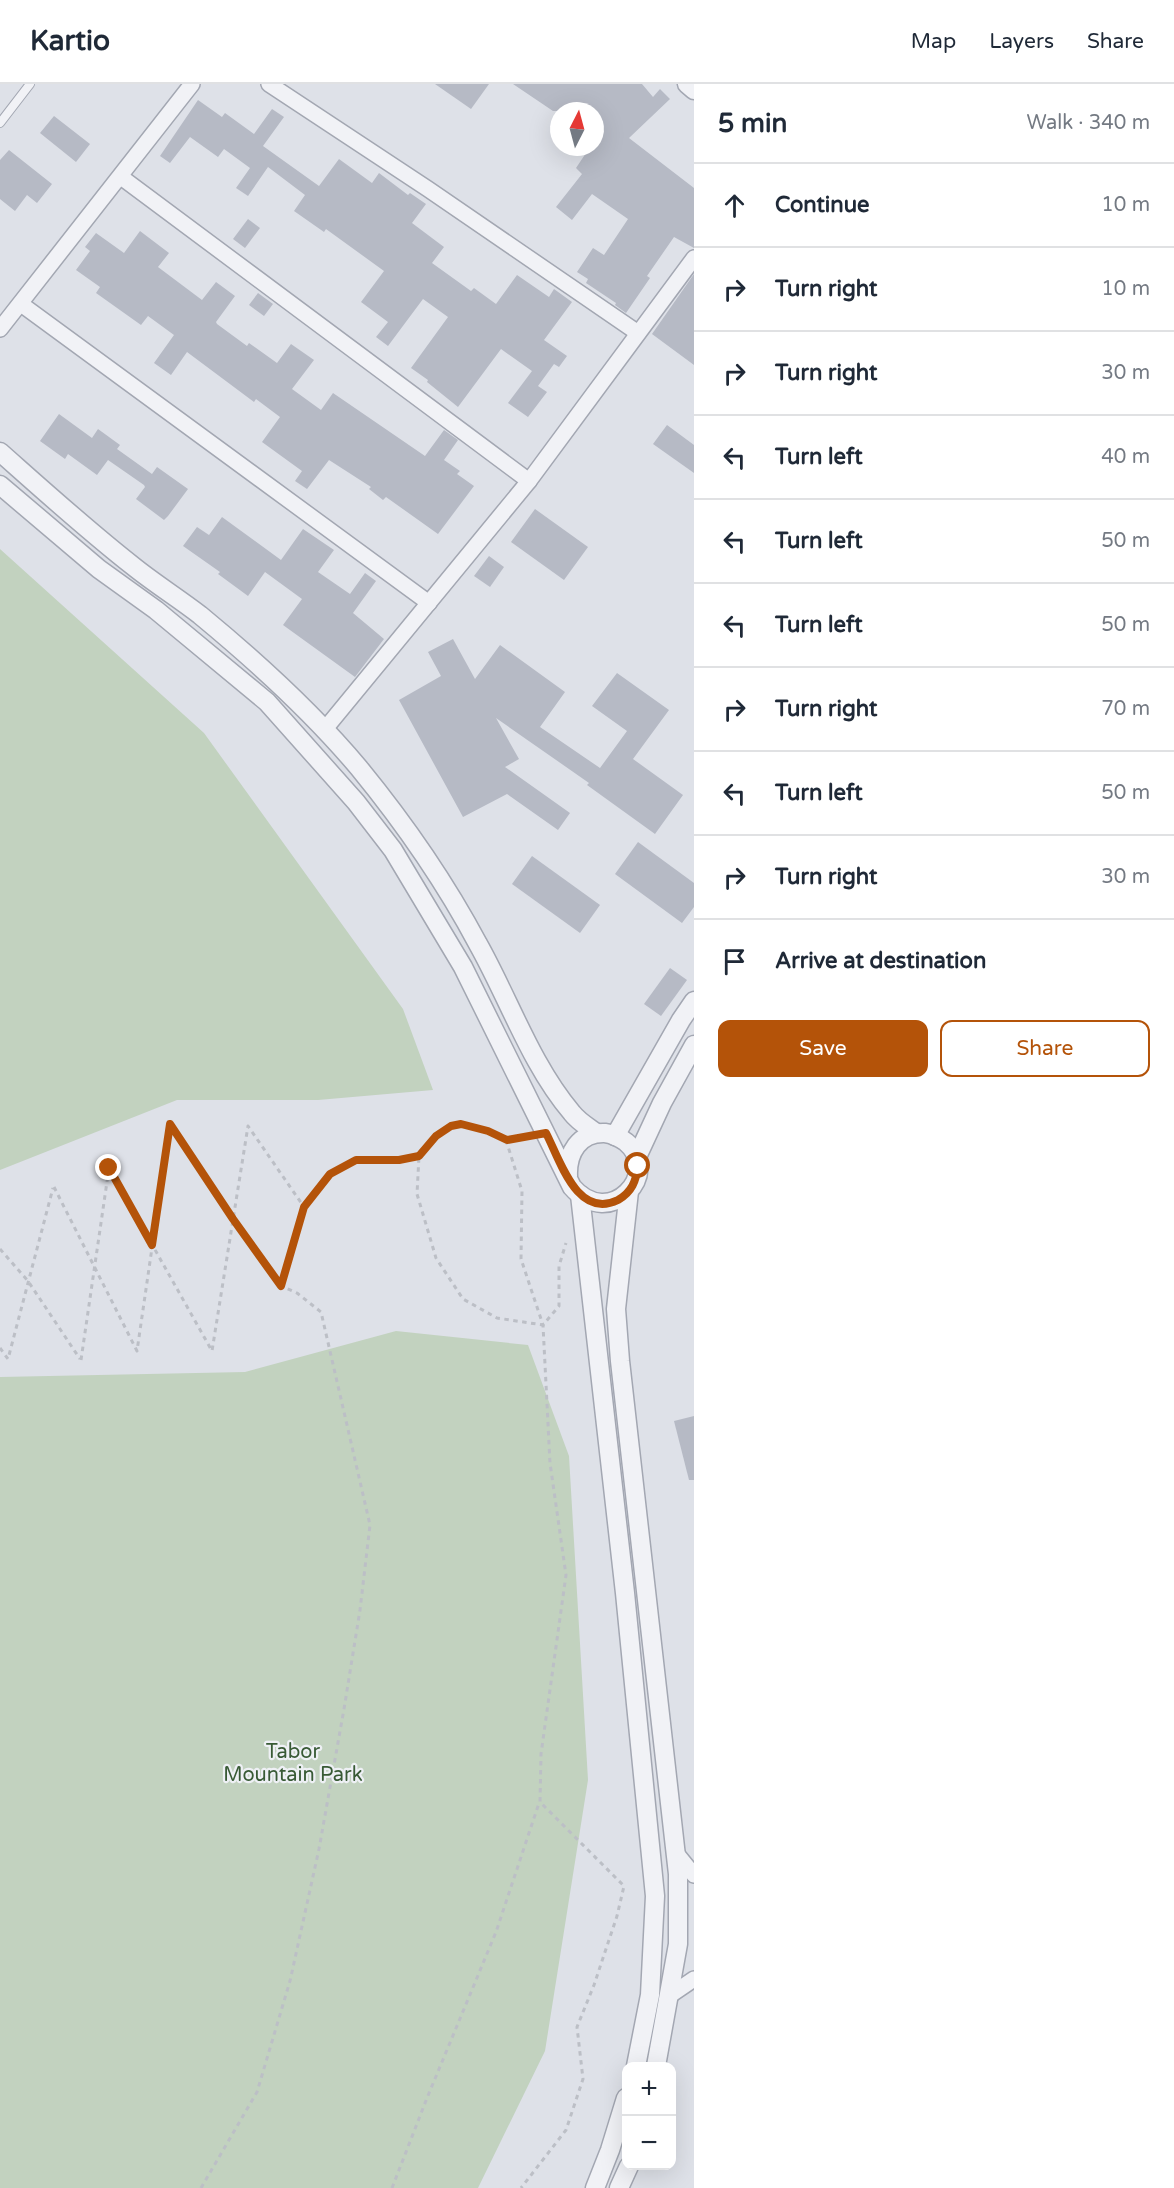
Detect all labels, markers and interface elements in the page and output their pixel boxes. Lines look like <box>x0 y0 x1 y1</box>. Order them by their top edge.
text: Kartio <box>30 24 110 58</box>
text: Map <box>911 29 956 54</box>
text: Layers <box>989 29 1054 54</box>
text: Share <box>1087 29 1144 54</box>
north arrow <box>550 102 604 156</box>
text: 5 min <box>718 108 787 139</box>
text: Walk · 340 m <box>1027 111 1150 135</box>
icon: ahead <box>718 189 751 222</box>
text: Continue <box>775 192 870 218</box>
text: 10 m <box>1101 193 1150 217</box>
icon: right <box>718 273 751 306</box>
text: Turn right <box>775 276 877 302</box>
text: 10 m <box>1101 277 1150 301</box>
icon: right <box>718 357 751 390</box>
text: Turn right <box>775 360 877 386</box>
text: 30 m <box>1101 361 1150 385</box>
icon: left <box>718 441 751 474</box>
text: Turn left <box>775 444 863 470</box>
text: 40 m <box>1101 445 1150 469</box>
icon: left <box>718 525 751 558</box>
text: Turn left <box>775 528 863 554</box>
text: 50 m <box>1101 529 1150 553</box>
icon: left <box>718 609 751 642</box>
text: Turn left <box>775 612 863 638</box>
text: 50 m <box>1101 613 1150 637</box>
icon: right <box>718 693 751 726</box>
text: Turn right <box>775 696 877 722</box>
text: 70 m <box>1101 697 1150 721</box>
icon: left <box>718 777 751 810</box>
text: Turn left <box>775 780 863 806</box>
text: 50 m <box>1101 781 1150 805</box>
icon: right <box>718 861 751 894</box>
text: Turn right <box>775 864 877 890</box>
text: 30 m <box>1101 865 1150 889</box>
icon: arrive <box>718 945 751 978</box>
text: Arrive at destination <box>775 948 986 974</box>
button: Save <box>718 1020 928 1077</box>
button: Share <box>940 1020 1150 1077</box>
route start <box>624 1152 650 1178</box>
route end <box>95 1154 121 1180</box>
park label: Tabor Mountain Park <box>223 1740 363 1787</box>
map controls <box>622 2062 676 2170</box>
button: + <box>622 2062 676 2116</box>
button: − <box>622 2116 676 2170</box>

